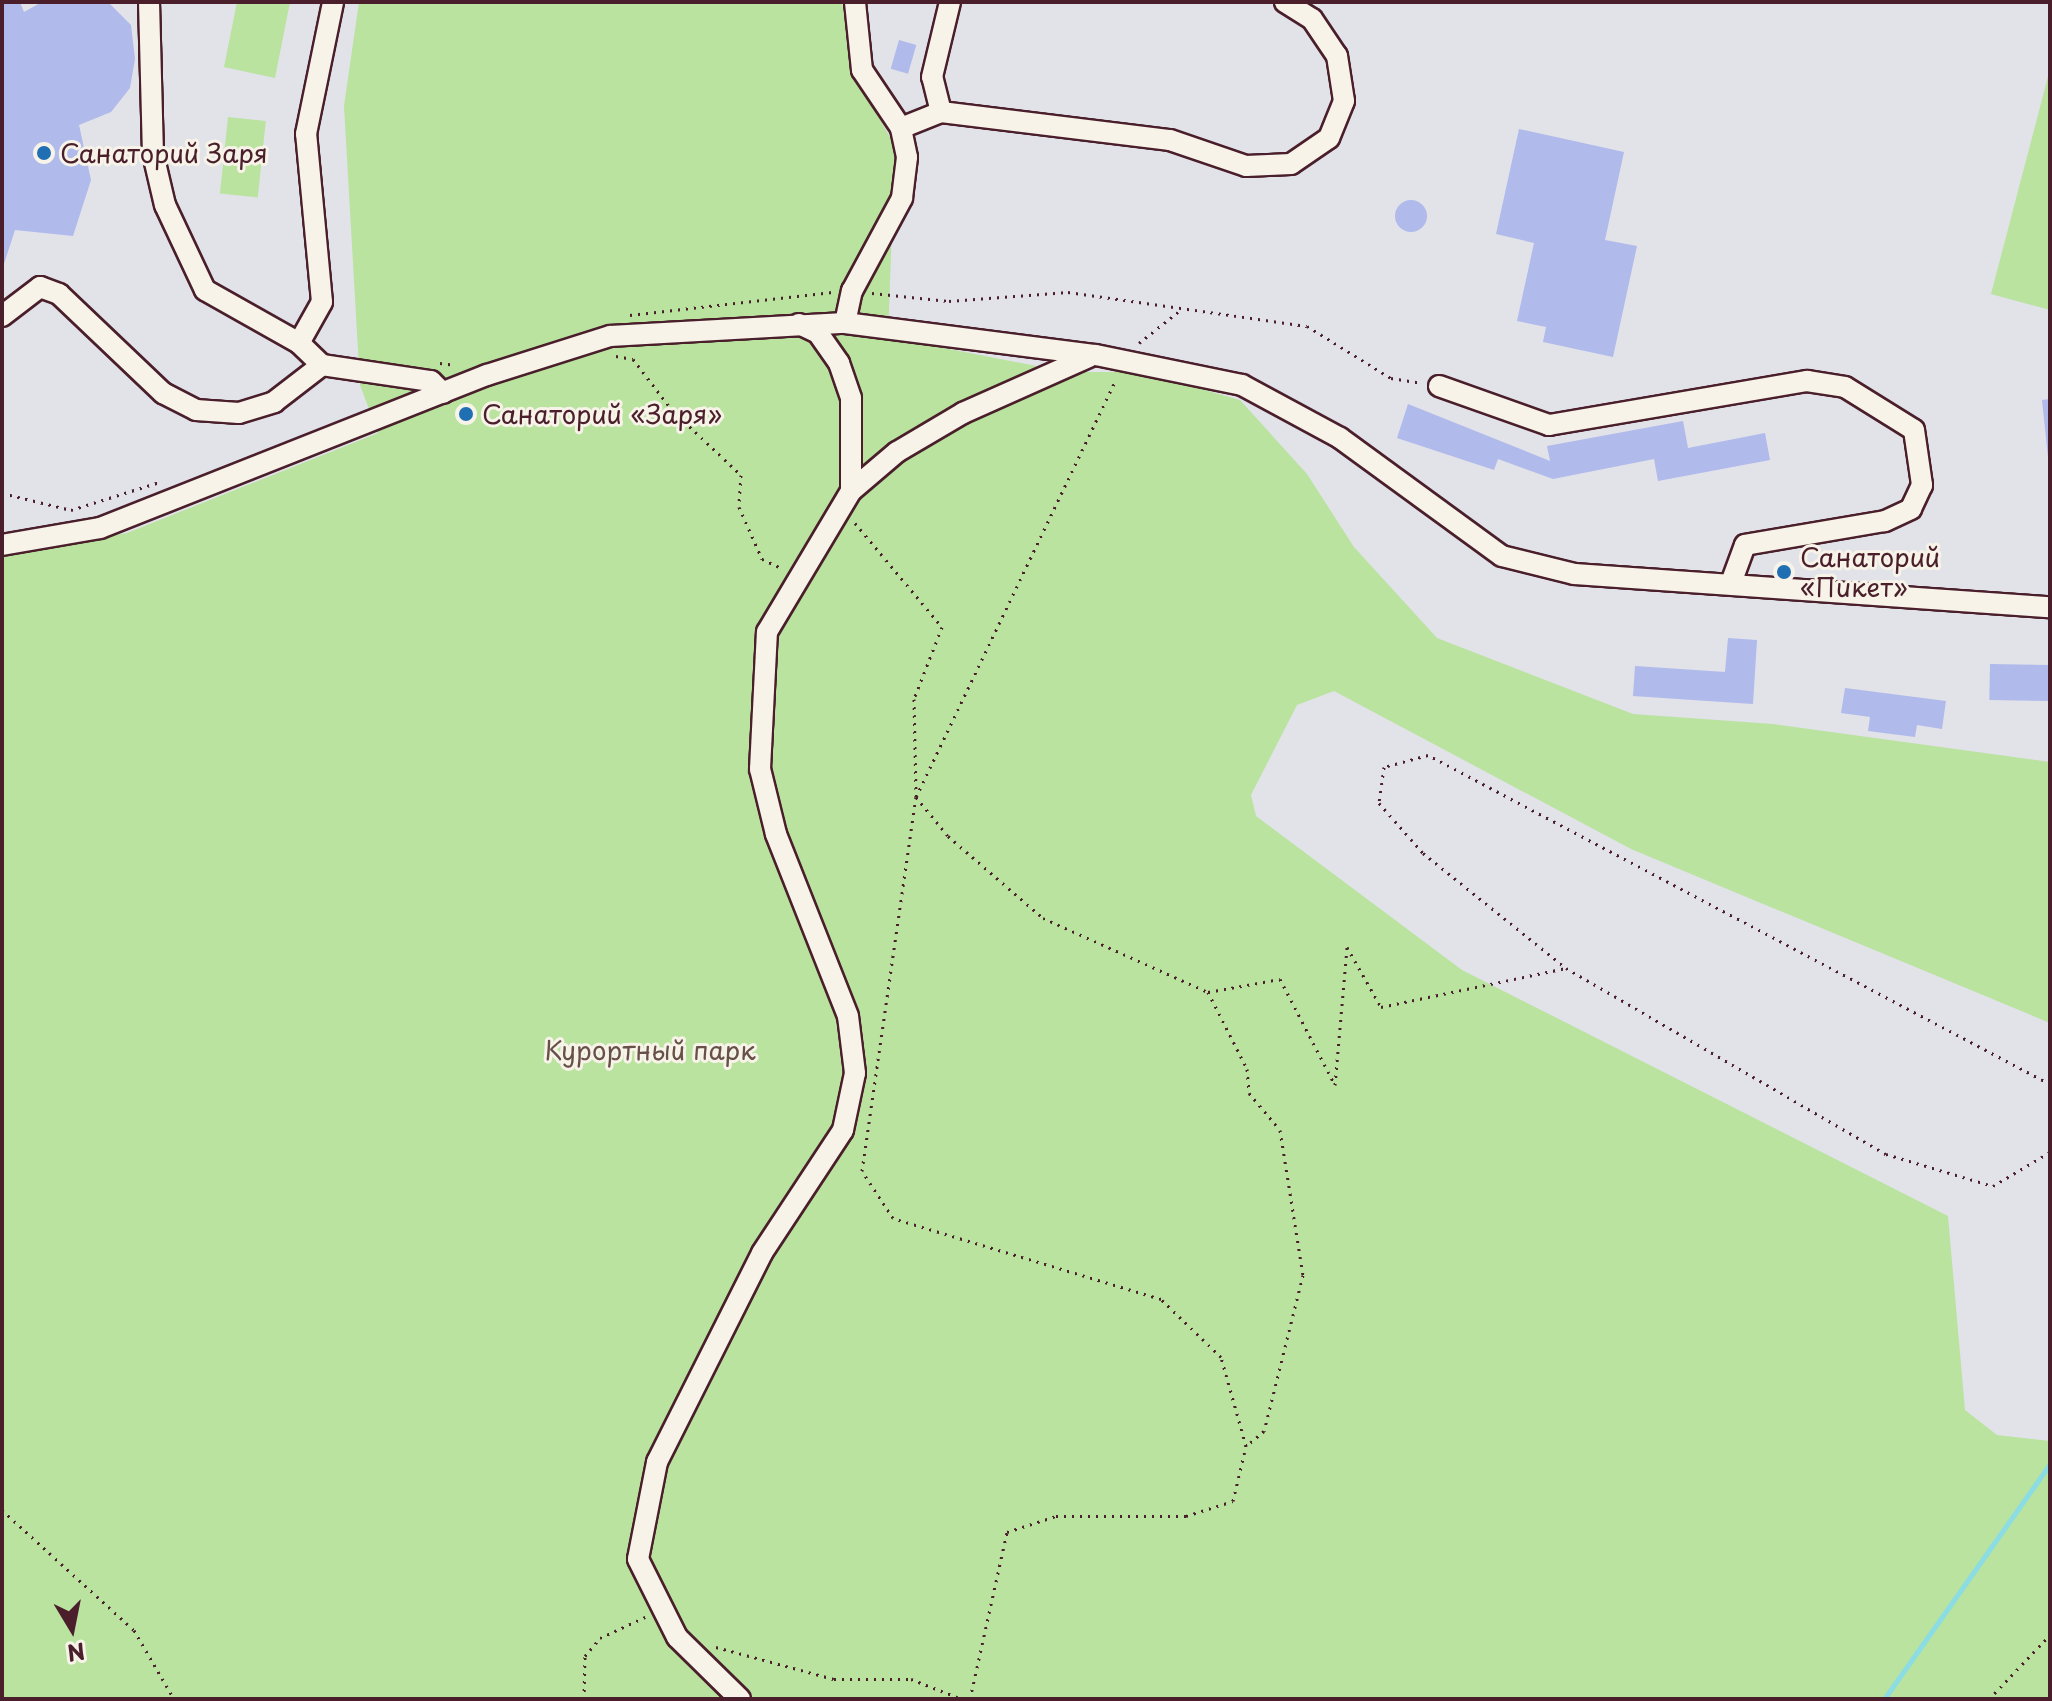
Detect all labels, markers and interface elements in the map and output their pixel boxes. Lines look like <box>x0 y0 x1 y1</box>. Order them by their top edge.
place label: Санаторий Заря <box>60 137 270 169</box>
marker: Санаторий Заря <box>35 144 53 162</box>
place label: Санаторий «Заря» <box>482 398 722 430</box>
marker: Санаторий «Заря» <box>457 405 475 423</box>
place label: Санаторий «Пикет» <box>1800 541 1940 602</box>
marker: Санаторий «Пикет» <box>1775 563 1793 581</box>
park label: Курортный парк <box>544 1034 756 1066</box>
north arrow <box>32 1589 112 1669</box>
text: N <box>65 1635 88 1671</box>

